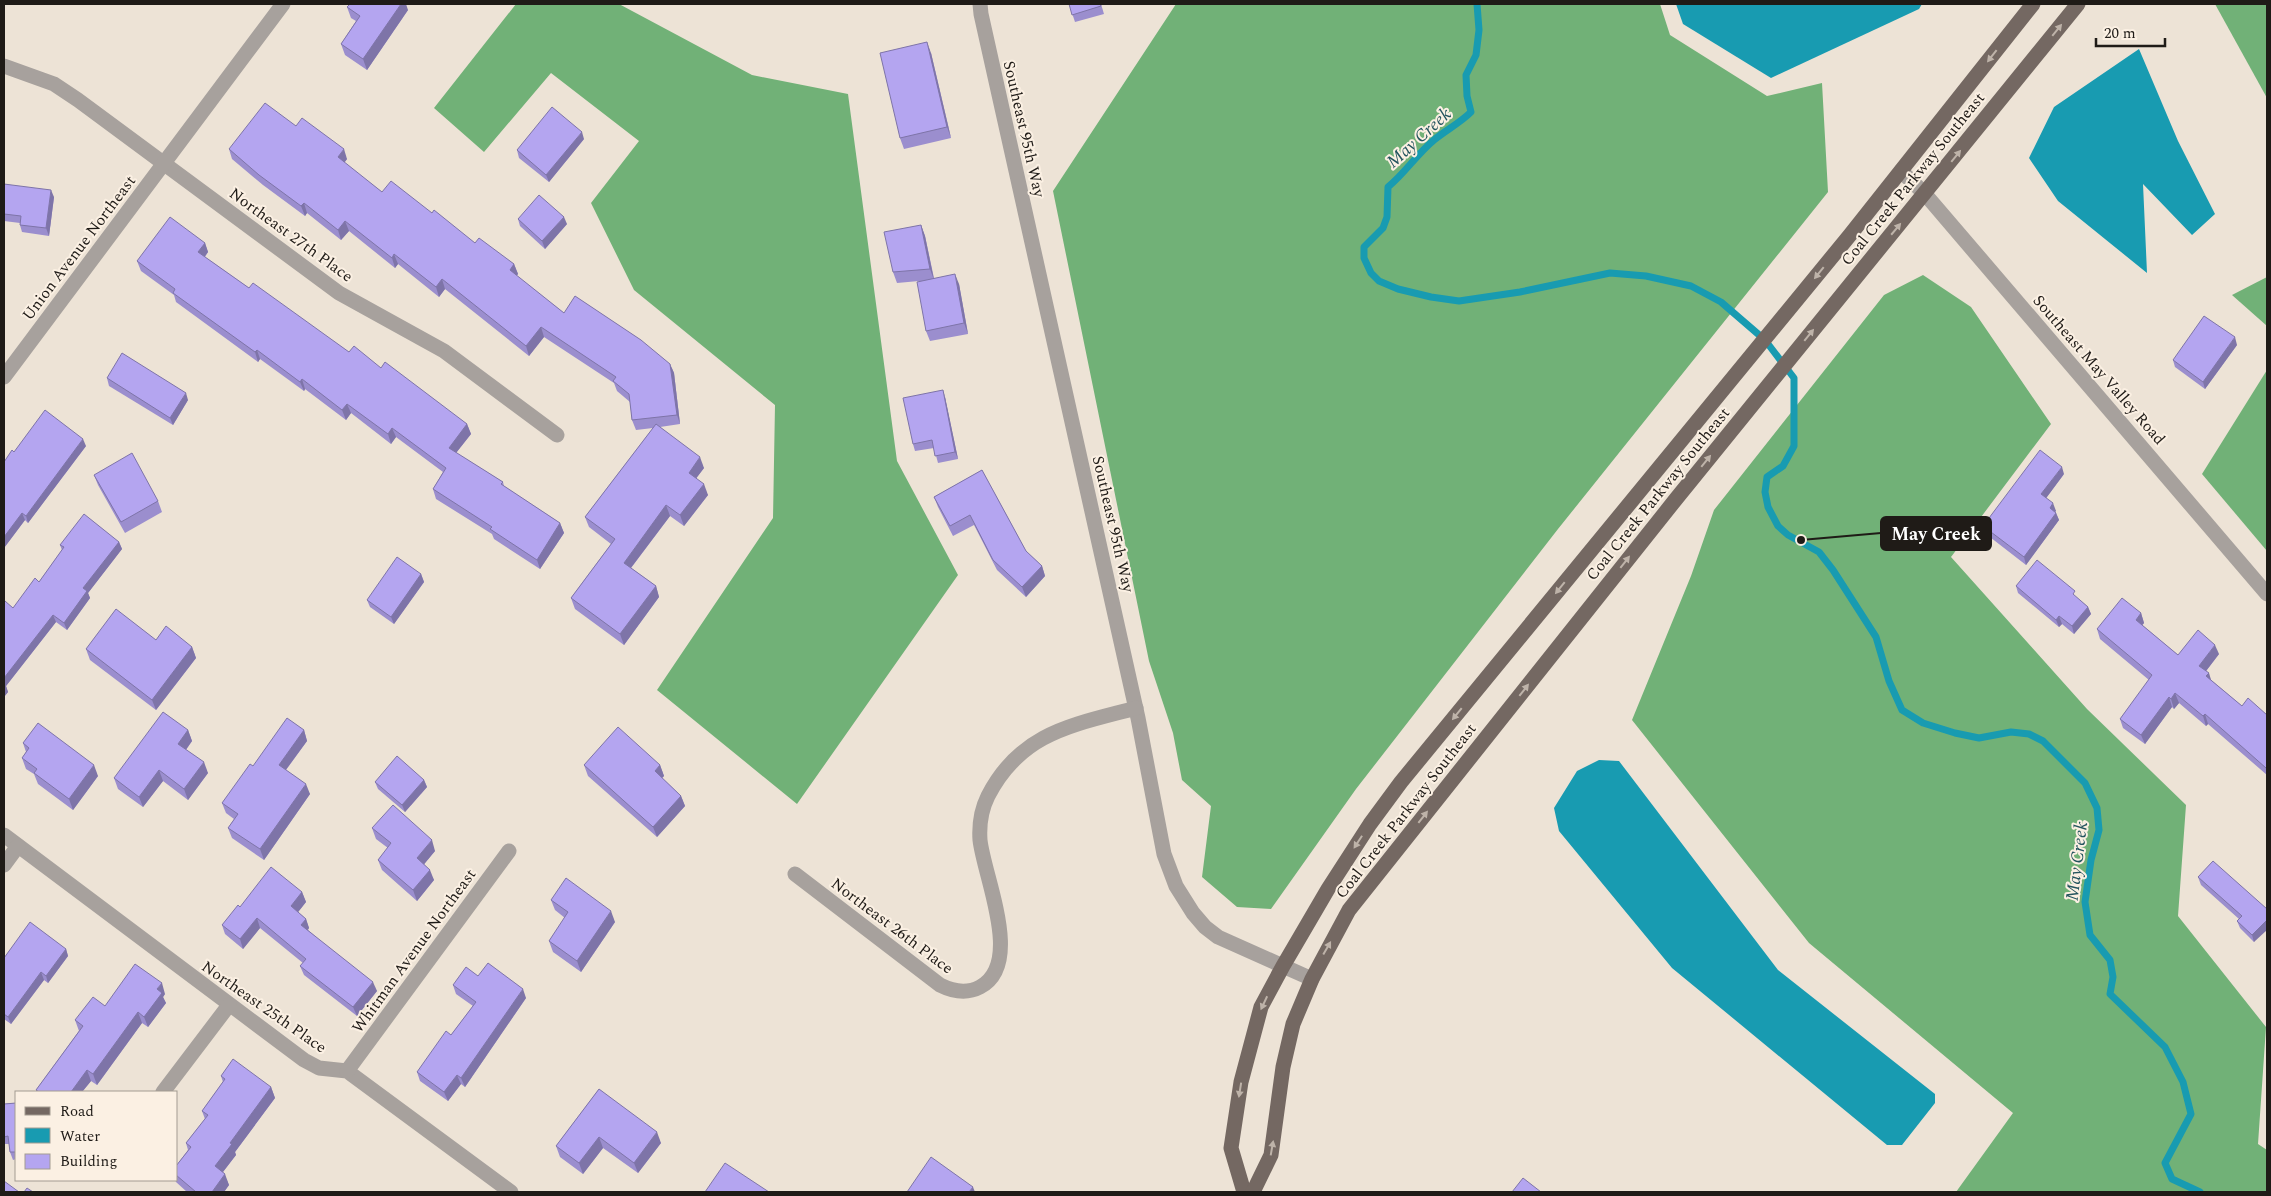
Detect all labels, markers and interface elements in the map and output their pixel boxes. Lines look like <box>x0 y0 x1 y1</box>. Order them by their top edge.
scale bar <box>2096 15 2165 47</box>
text: 20 m <box>2104 22 2136 45</box>
one-way arrow <box>2052 24 2063 37</box>
one-way arrow <box>1987 49 1998 62</box>
street label: Southeast 95th Way <box>997 58 1052 201</box>
street label: Coal Creek Parkway Southeast <box>1835 87 1991 271</box>
water label: May Creek <box>1380 101 1458 175</box>
one-way arrow <box>1950 150 1961 163</box>
street label: Union Avenue Northeast <box>16 170 142 326</box>
street label: Northeast 27th Place <box>224 182 358 288</box>
one-way arrow <box>1890 223 1901 235</box>
one-way arrow <box>1813 266 1824 279</box>
street label: Southeast May Valley Road <box>2027 290 2171 450</box>
one-way arrow <box>1803 329 1814 341</box>
street label: Coal Creek Parkway Southeast <box>1580 402 1736 586</box>
street label: Southeast 95th Way <box>1086 453 1141 596</box>
one-way arrow <box>1701 455 1712 468</box>
callout: May Creek <box>1881 517 1991 550</box>
text: May Creek <box>1891 521 1981 548</box>
one-way arrow <box>1620 556 1630 569</box>
one-way arrow <box>1555 581 1566 594</box>
one-way arrow <box>1518 684 1529 697</box>
one-way arrow <box>1452 707 1463 720</box>
street label: Coal Creek Parkway Southeast <box>1330 718 1482 904</box>
one-way arrow <box>1417 811 1428 824</box>
water label: May Creek <box>2059 819 2095 902</box>
one-way arrow <box>1354 836 1363 849</box>
street label: Whitman Avenue Northeast <box>346 864 482 1038</box>
street label: Northeast 26th Place <box>826 872 958 980</box>
one-way arrow <box>1323 941 1332 954</box>
street label: Northeast 25th Place <box>197 955 331 1059</box>
one-way arrow <box>1260 996 1268 1010</box>
one-way arrow <box>1236 1082 1244 1098</box>
legend <box>15 1091 178 1181</box>
text: Road <box>60 1100 94 1123</box>
text: Water <box>60 1125 100 1148</box>
one-way arrow <box>1268 1139 1276 1155</box>
text: Building <box>60 1150 117 1173</box>

